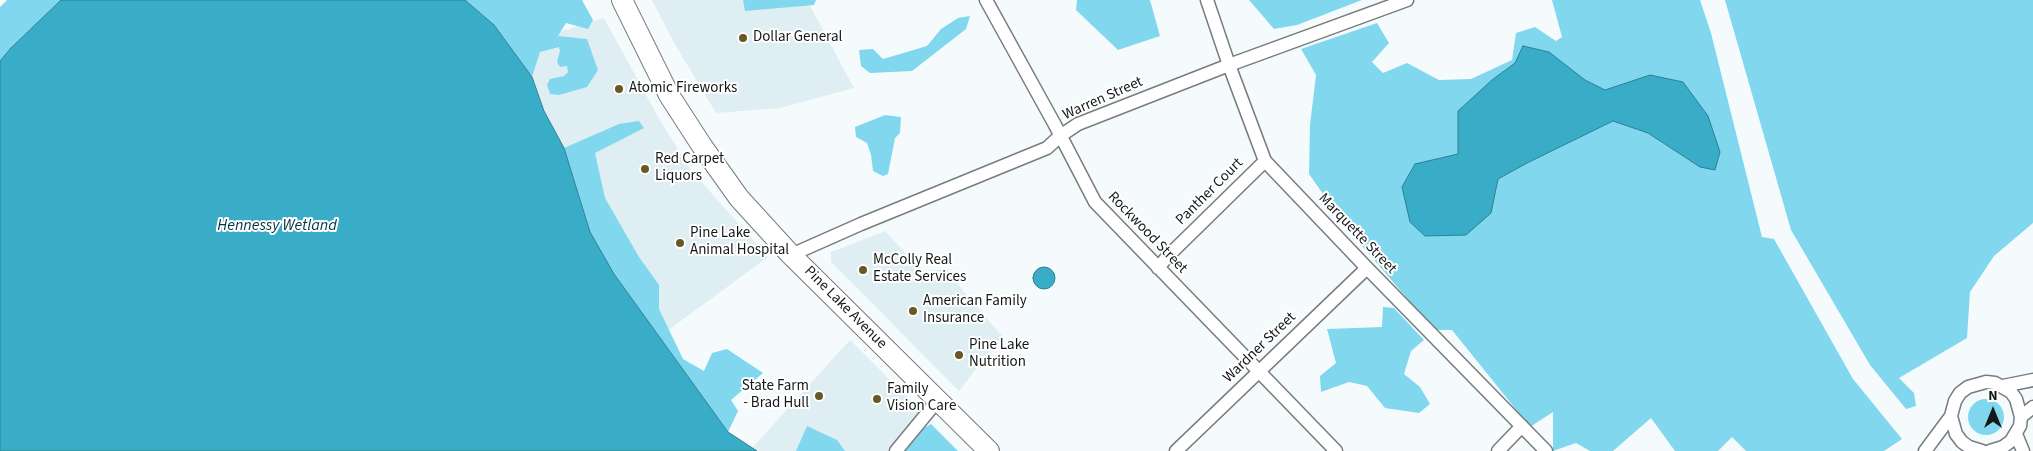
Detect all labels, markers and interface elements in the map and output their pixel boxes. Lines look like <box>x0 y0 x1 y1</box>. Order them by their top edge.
place label: Dollar General <box>753 29 842 47</box>
marker: Dollar General <box>737 32 749 44</box>
street label: Warren Street <box>1060 73 1146 125</box>
place label: Atomic Fireworks <box>629 80 737 98</box>
marker: Atomic Fireworks <box>613 83 625 95</box>
place label: Red Carpet Liquors <box>655 151 724 186</box>
street label: Panther Court <box>1173 155 1247 229</box>
marker: Red Carpet Liquors <box>639 163 651 175</box>
street label: Rockwood Street <box>1103 188 1191 278</box>
street label: Marquette Street <box>1314 190 1400 278</box>
water label: Hennessy Wetland <box>217 216 337 236</box>
place label: Pine Lake Animal Hospital <box>690 225 789 260</box>
marker: Pine Lake Animal Hospital <box>674 237 686 249</box>
place label: McColly Real Estate Services <box>873 252 966 287</box>
street label: Pine Lake Avenue <box>800 263 890 353</box>
marker: McColly Real Estate Services <box>857 264 869 276</box>
place label: American Family Insurance <box>923 293 1027 328</box>
marker: American Family Insurance <box>907 305 919 317</box>
street label: Wardner Street <box>1220 309 1300 387</box>
place label: Pine Lake Nutrition <box>969 337 1029 372</box>
marker: Pine Lake Nutrition <box>953 349 965 361</box>
place label: State Farm - Brad Hull <box>742 378 809 413</box>
place label: Family Vision Care <box>887 381 956 416</box>
north arrow <box>1968 386 2018 436</box>
text: N <box>1988 386 1998 406</box>
marker: State Farm - Brad Hull <box>813 390 825 402</box>
marker: Family Vision Care <box>871 393 883 405</box>

